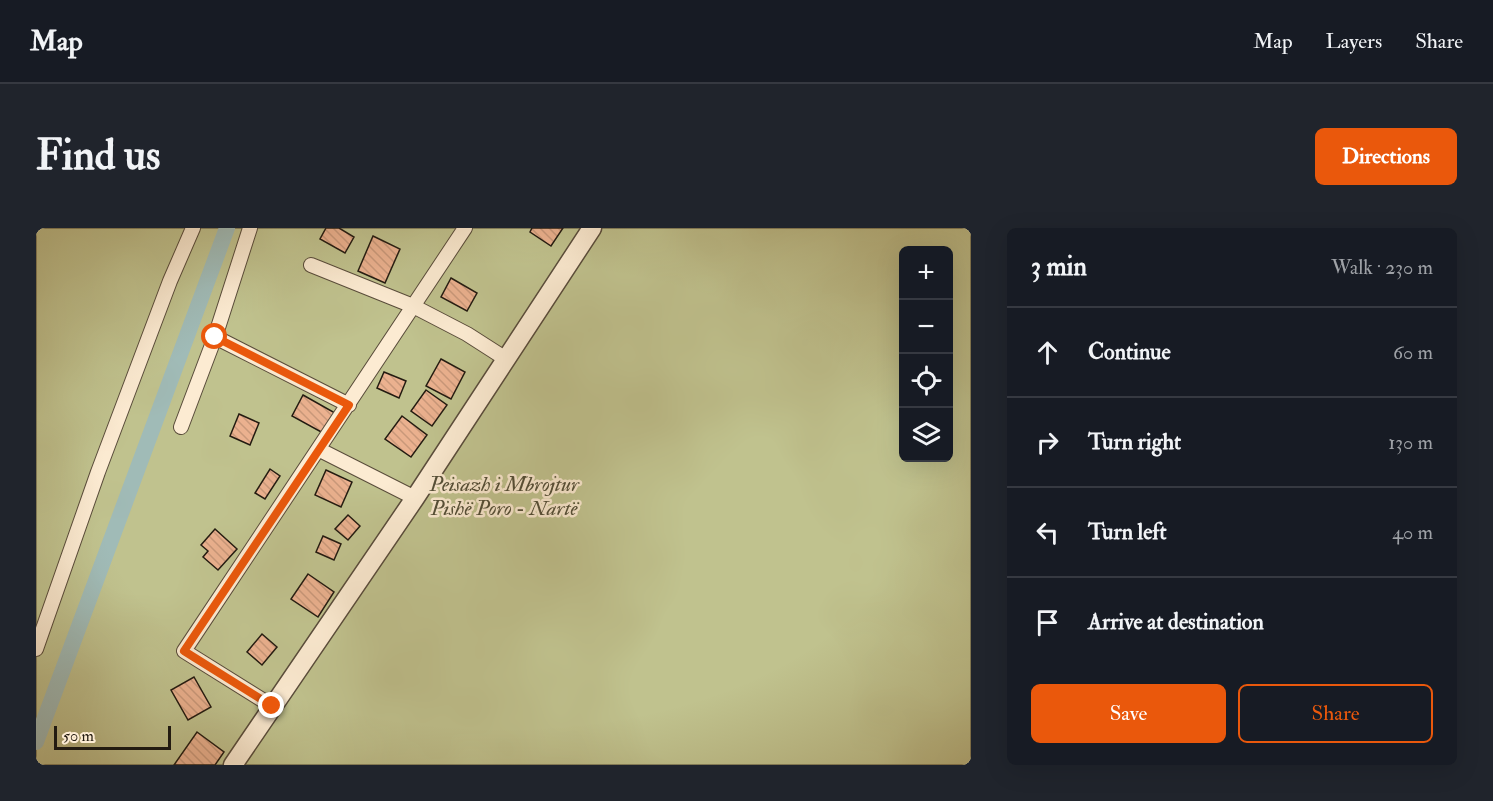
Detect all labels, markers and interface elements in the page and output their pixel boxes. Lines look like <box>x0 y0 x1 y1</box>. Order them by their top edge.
text: Map <box>30 24 83 59</box>
text: Map <box>1253 28 1293 55</box>
text: Layers <box>1326 28 1382 55</box>
text: Share <box>1415 28 1463 55</box>
button: Directions <box>1315 128 1457 185</box>
text: Find us <box>36 130 160 182</box>
map controls <box>899 246 953 462</box>
button: + <box>899 246 953 300</box>
text: 3 min <box>1031 251 1087 283</box>
text: Walk · 230 m <box>1331 255 1433 280</box>
button: − <box>899 300 953 354</box>
route start <box>201 323 227 349</box>
icon: ahead <box>1031 336 1064 369</box>
text: Continue <box>1088 338 1171 366</box>
text: 60 m <box>1393 340 1433 365</box>
button: locate <box>899 354 953 408</box>
button: layers <box>899 408 953 462</box>
icon: right <box>1031 426 1064 459</box>
text: Turn right <box>1088 428 1181 456</box>
text: 130 m <box>1388 430 1433 455</box>
park label: Peisazh i Mbrojtur Pishë Poro - Nartë <box>428 471 580 522</box>
icon: left <box>1031 516 1064 549</box>
text: Turn left <box>1088 518 1167 546</box>
text: 40 m <box>1392 520 1433 545</box>
icon: arrive <box>1031 606 1064 639</box>
text: Arrive at destination <box>1088 608 1264 636</box>
button: Save <box>1031 684 1226 743</box>
button: Share <box>1238 684 1433 743</box>
route end <box>258 692 284 718</box>
scale bar <box>54 723 171 750</box>
text: 50 m <box>63 726 94 746</box>

